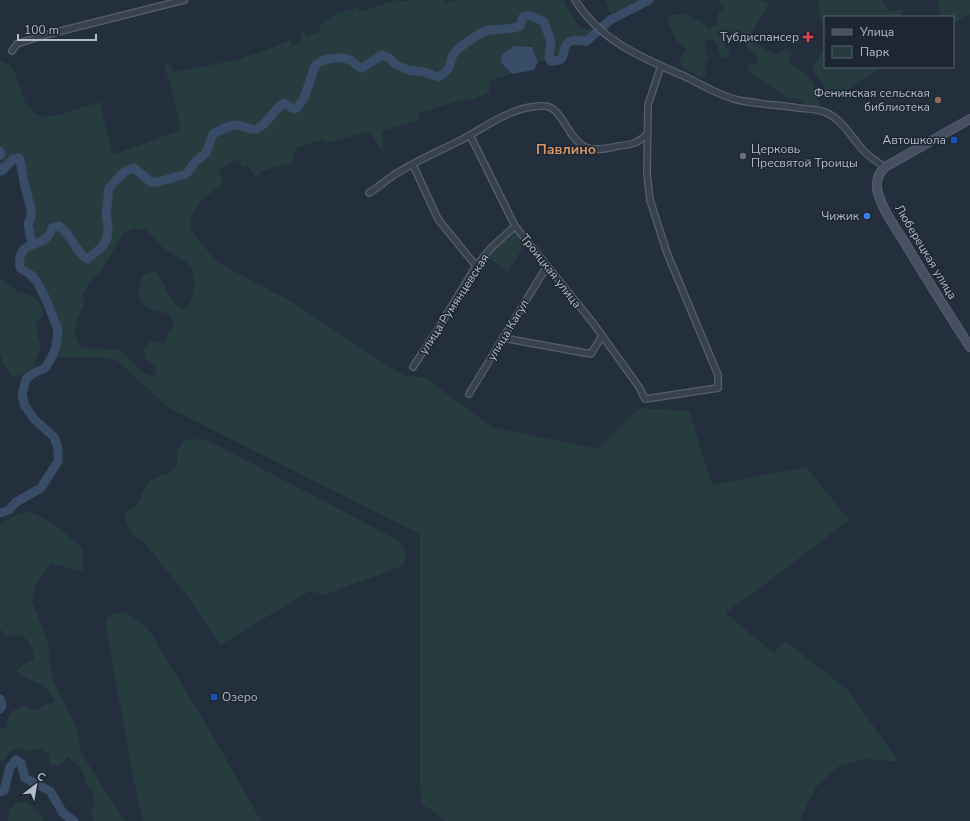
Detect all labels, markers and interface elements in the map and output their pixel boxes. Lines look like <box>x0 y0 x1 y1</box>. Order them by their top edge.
scale bar <box>18 16 96 42</box>
legend <box>824 16 954 68</box>
text: 100 m <box>24 22 59 38</box>
text: Улица <box>859 24 894 40</box>
place label: Тубдиспансер <box>720 29 799 45</box>
marker: Тубдиспансер <box>802 31 814 43</box>
text: Парк <box>860 44 890 60</box>
place label: Фенинская сельская библиотека <box>814 85 930 115</box>
marker: Фенинская сельская библиотека <box>933 95 943 105</box>
place label: Автошкола <box>883 132 946 148</box>
marker: Автошкола <box>949 135 959 145</box>
district label: Павлино <box>536 140 596 159</box>
place label: Церковь Пресвятой Троицы <box>751 141 858 171</box>
marker: Церковь Пресвятой Троицы <box>738 151 748 161</box>
street label: Люберецкая улица <box>891 202 961 302</box>
place label: Чижик <box>821 208 860 224</box>
marker: Чижик <box>862 211 872 221</box>
street label: Троицкая улица <box>517 231 585 311</box>
street label: улица Румянцевская <box>415 251 493 357</box>
street label: улица Кагул <box>483 296 533 364</box>
place label: Озеро <box>222 689 258 705</box>
marker: Озеро <box>209 692 219 702</box>
north arrow <box>16 765 56 805</box>
text: С <box>34 769 48 785</box>

